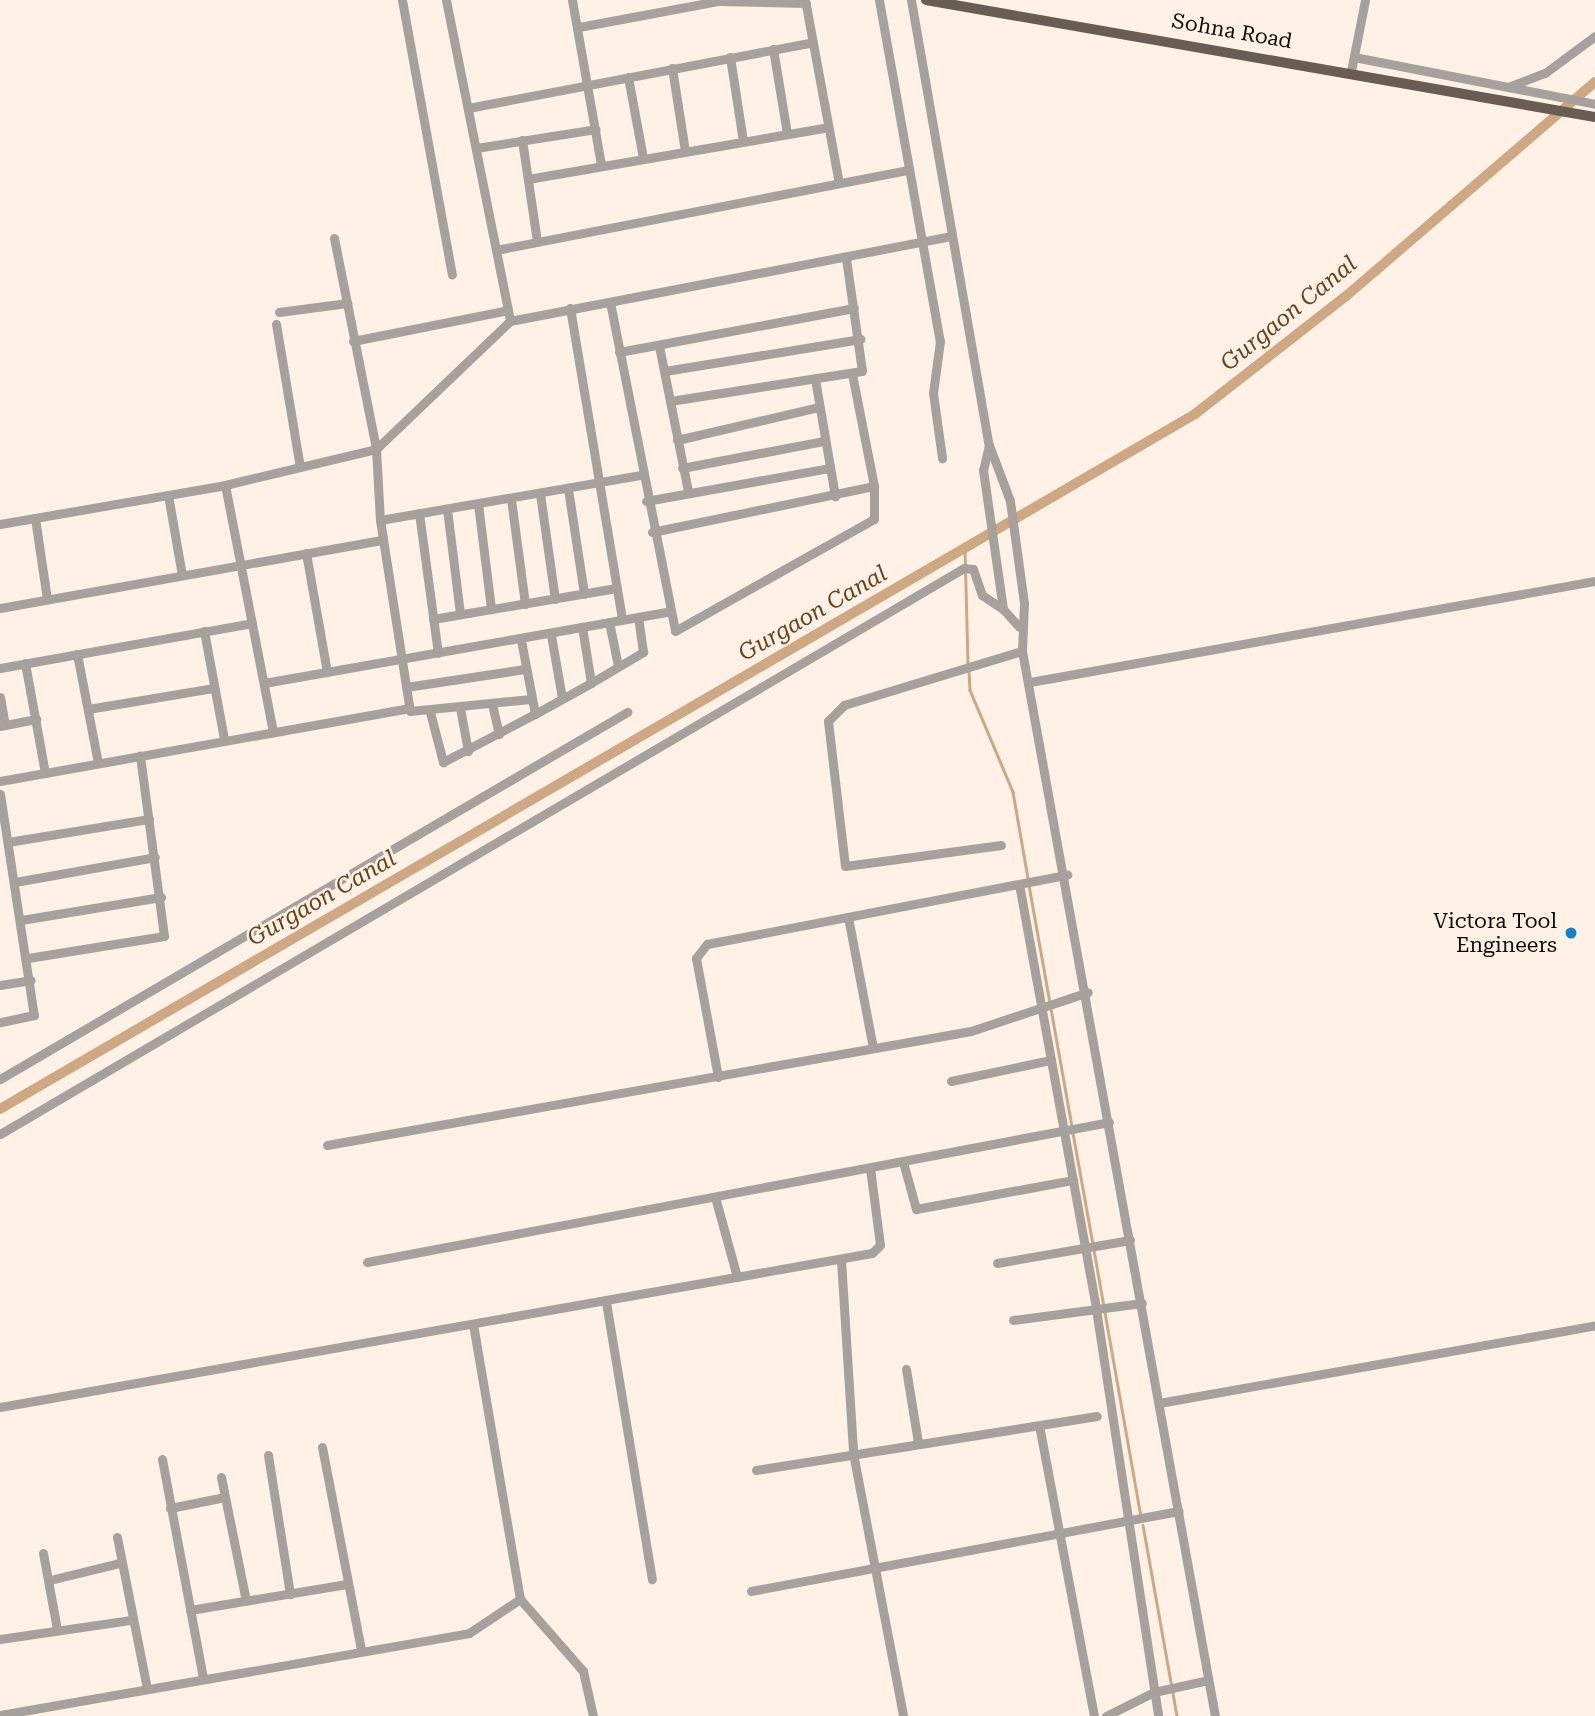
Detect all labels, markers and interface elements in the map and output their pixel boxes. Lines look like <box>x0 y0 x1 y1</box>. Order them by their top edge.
street label: Sohna Road <box>1170 8 1294 54</box>
water label: Gurgaon Canal <box>1215 251 1363 377</box>
water label: Gurgaon Canal <box>734 560 892 668</box>
water label: Gurgaon Canal <box>243 845 401 953</box>
place label: Victora Tool Engineers <box>1433 908 1557 958</box>
marker: Victora Tool Engineers <box>1563 925 1579 941</box>

